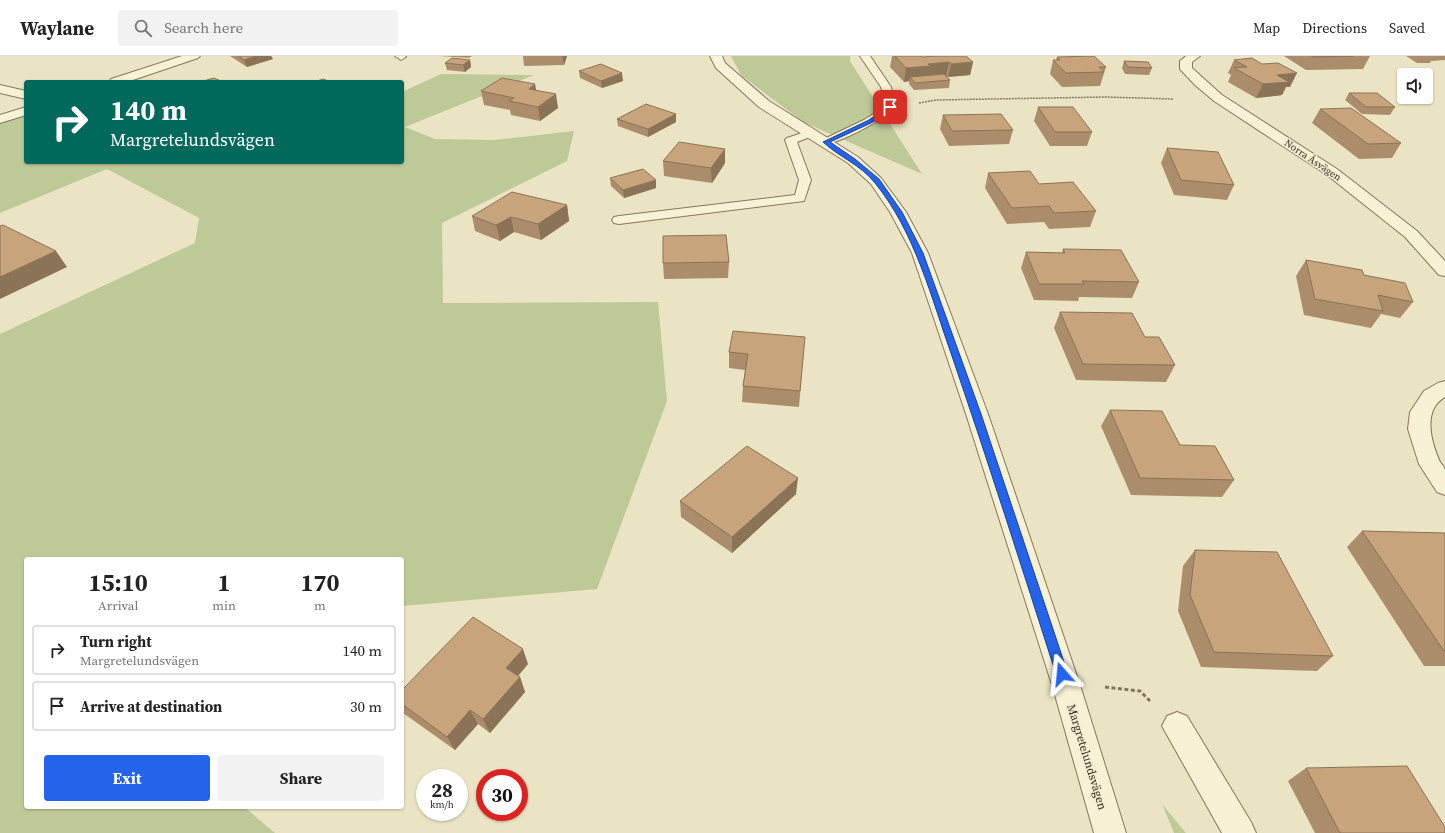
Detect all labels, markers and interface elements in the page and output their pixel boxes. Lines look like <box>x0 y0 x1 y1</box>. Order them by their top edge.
search box <box>118 10 398 46</box>
text: Waylane <box>20 15 94 41</box>
icon: search <box>132 17 154 39</box>
text: Search here <box>164 17 243 38</box>
text: Map <box>1253 18 1280 38</box>
text: Directions <box>1302 18 1367 38</box>
text: Saved <box>1389 18 1425 38</box>
map controls <box>1397 68 1433 104</box>
button: sound <box>1397 68 1433 104</box>
pin <box>873 90 907 124</box>
text: 140 m <box>110 91 187 129</box>
icon: right <box>44 96 96 148</box>
icon: arrive <box>879 96 901 118</box>
text: Margretelundsvägen <box>110 127 275 152</box>
street label: Norra Åsvägen <box>1282 136 1344 184</box>
text: 15:10 <box>89 566 148 599</box>
text: 1 <box>218 566 231 599</box>
text: 170 <box>300 566 339 599</box>
text: Arrival <box>98 597 138 614</box>
text: min <box>212 597 236 614</box>
text: m <box>314 597 326 614</box>
text: Turn right <box>80 631 152 652</box>
icon: right <box>46 639 68 661</box>
text: 140 m <box>342 640 382 661</box>
text: Margretelundsvägen <box>80 652 199 669</box>
position arrow <box>1041 653 1083 695</box>
icon: arrive <box>46 695 68 717</box>
text: Arrive at destination <box>80 696 222 717</box>
text: 30 m <box>350 696 382 717</box>
street label: Margretelundsvägen <box>1063 702 1111 812</box>
button: Exit <box>44 755 210 801</box>
button: Share <box>218 755 384 801</box>
speed limit sign: 30 <box>476 769 528 821</box>
text: 28 <box>431 776 453 804</box>
text: km/h <box>430 798 454 811</box>

